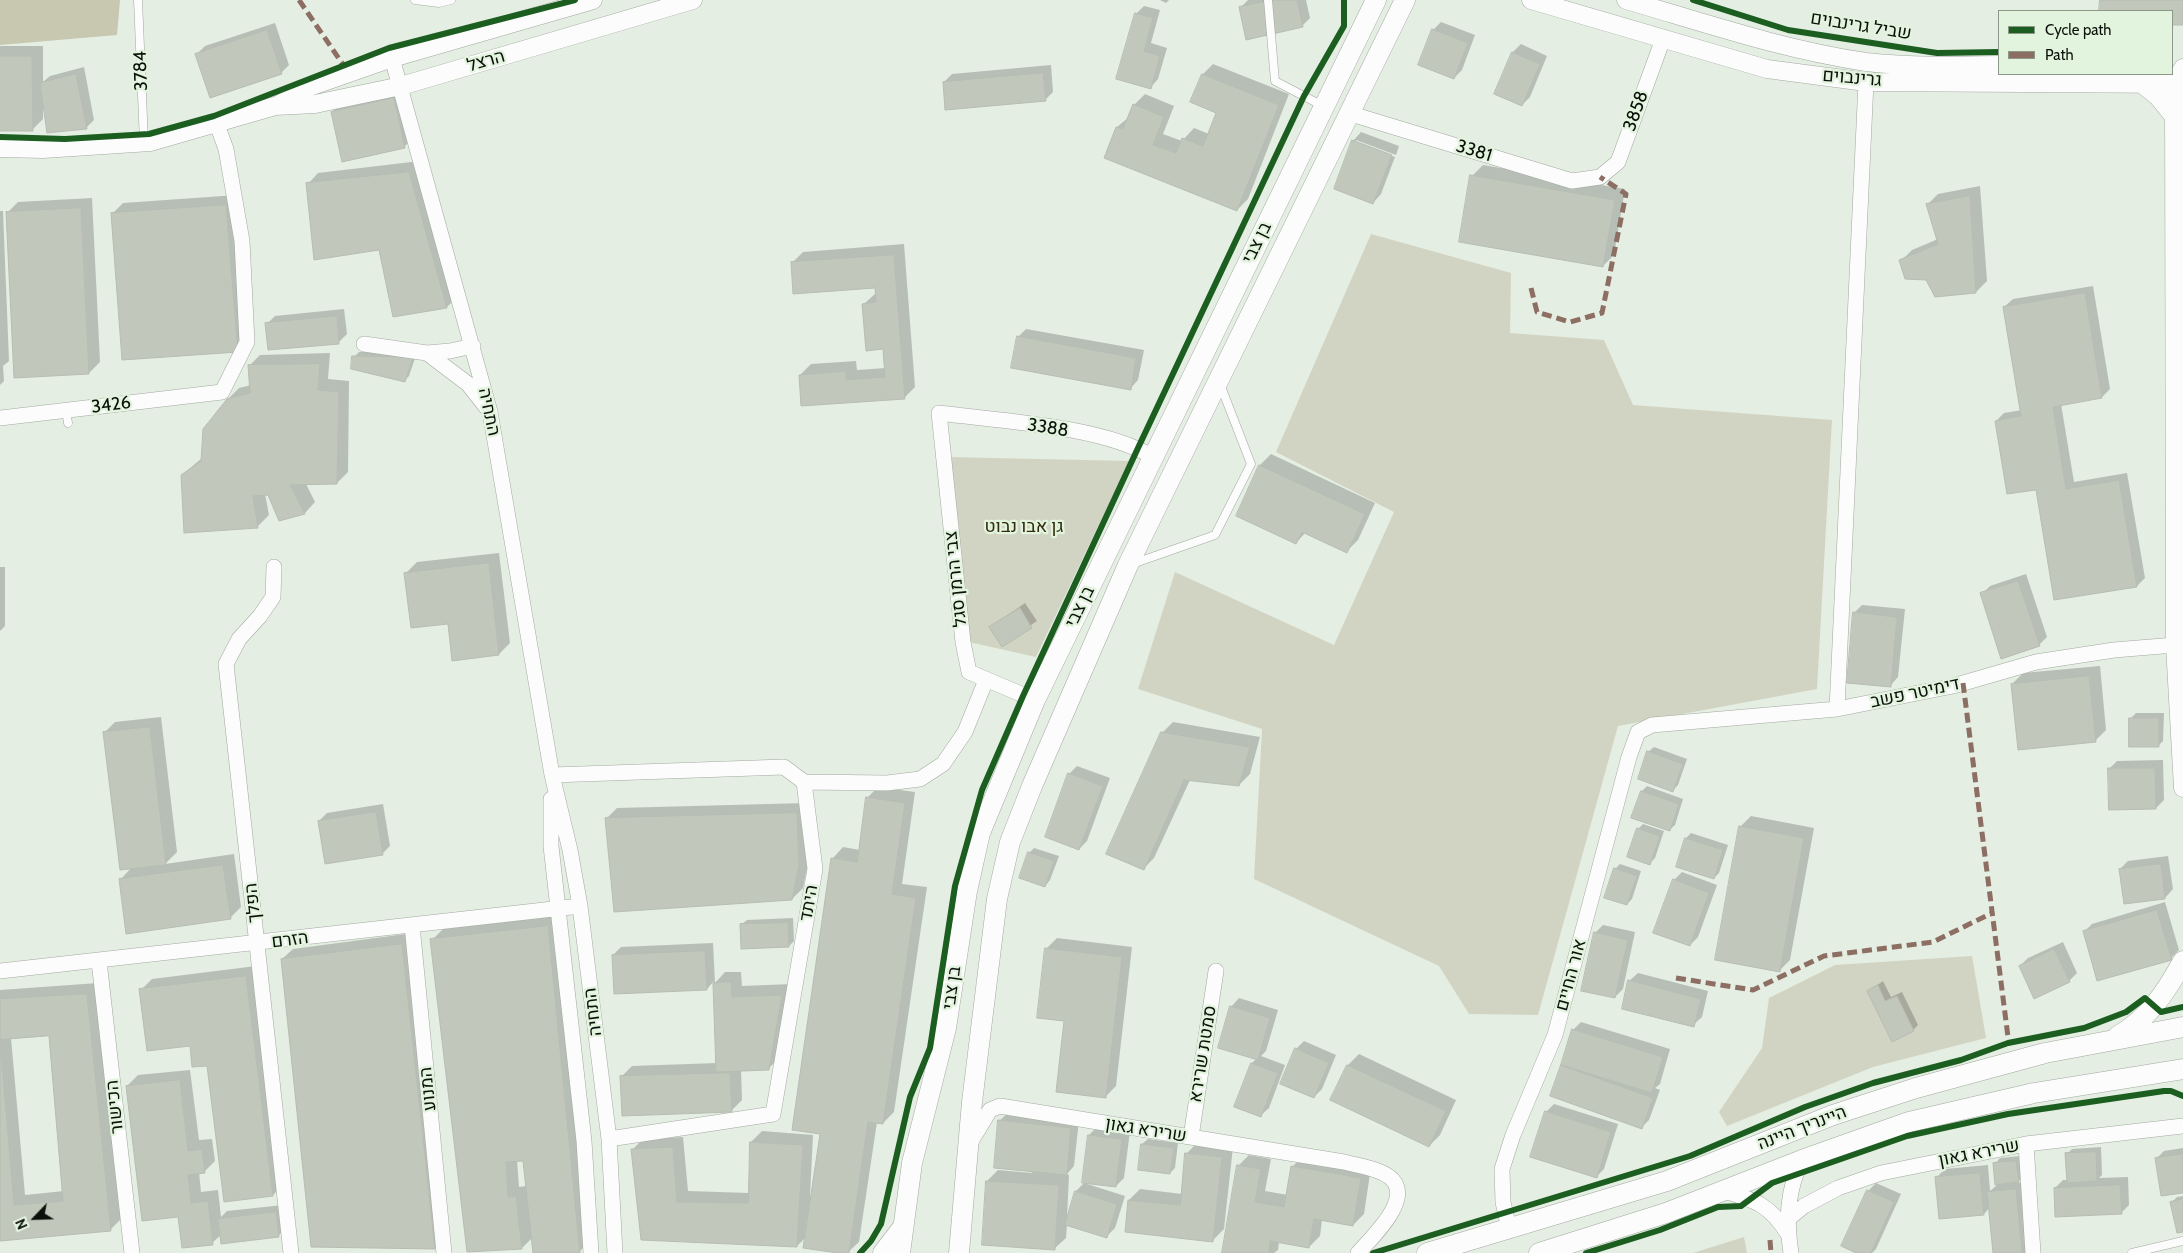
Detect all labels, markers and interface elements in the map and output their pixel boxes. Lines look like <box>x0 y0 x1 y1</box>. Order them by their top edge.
street label: שביל גרינבוים <box>1809 7 1913 45</box>
legend <box>1998 10 2173 75</box>
text: Cycle path <box>2045 21 2111 39</box>
street label: הרצל <box>465 45 507 77</box>
text: Path <box>2045 46 2074 64</box>
street label: 3784 <box>130 51 152 91</box>
street label: גרינבוים <box>1821 65 1883 91</box>
street label: 3858 <box>1619 88 1653 134</box>
street label: 3381 <box>1454 135 1494 167</box>
street label: בן צבי <box>1238 219 1276 267</box>
street label: התחיה <box>473 386 505 438</box>
street label: 3426 <box>90 392 132 418</box>
street label: 3388 <box>1026 414 1070 442</box>
park label: גן אבו נבוט <box>985 516 1063 538</box>
street label: צבי הרמן סגל <box>940 530 972 628</box>
street label: בן צבי <box>1061 583 1099 631</box>
street label: דימיטר פשב <box>1868 673 1962 713</box>
street label: הפלך <box>240 882 266 924</box>
street label: היתד <box>795 883 823 923</box>
street label: הזרם <box>270 927 310 953</box>
street label: אור החיים <box>1551 937 1591 1013</box>
street label: בן צבי <box>938 965 966 1011</box>
street label: התחיה <box>579 986 607 1038</box>
street label: סמטת שרירא <box>1185 1004 1221 1104</box>
street label: המנוע <box>415 1066 441 1112</box>
street label: הכישור <box>101 1079 129 1135</box>
street label: היינריך היינה <box>1754 1101 1850 1155</box>
street label: שרירא גאון <box>1104 1113 1188 1147</box>
street label: שרירא גאון <box>1937 1135 2021 1171</box>
north arrow <box>10 1193 60 1243</box>
text: N <box>11 1216 32 1232</box>

